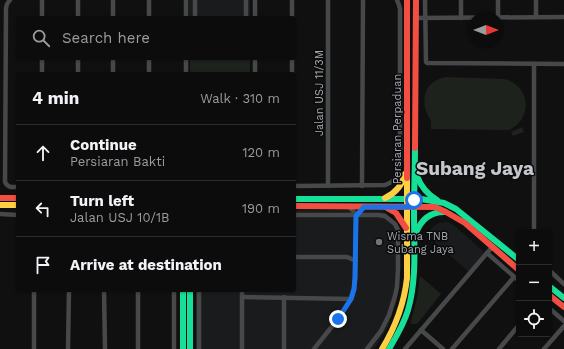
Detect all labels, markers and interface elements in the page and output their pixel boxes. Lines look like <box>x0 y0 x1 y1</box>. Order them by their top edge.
north arrow <box>468 12 504 48</box>
search box <box>16 16 296 60</box>
icon: search <box>30 27 52 49</box>
text: Search here <box>62 29 150 47</box>
street label: Jalan USJ 11/3M <box>313 50 326 136</box>
street label: Persiaran Perpaduan <box>391 74 404 184</box>
text: 4 min <box>32 88 79 108</box>
text: Walk · 310 m <box>200 91 280 106</box>
text: Continue <box>70 136 137 154</box>
icon: ahead <box>32 142 54 164</box>
text: 120 m <box>242 145 280 160</box>
text: Persiaran Bakti <box>70 154 165 169</box>
district label: Subang Jaya <box>416 157 534 180</box>
route start <box>405 191 423 209</box>
text: Turn left <box>70 192 134 210</box>
icon: left <box>32 198 54 220</box>
text: 190 m <box>242 201 280 216</box>
text: Jalan USJ 10/1B <box>70 210 170 225</box>
map controls <box>516 229 552 337</box>
button: + <box>516 229 552 265</box>
place label: Wisma TNB Subang Jaya <box>387 230 454 256</box>
marker: Wisma TNB Subang Jaya <box>374 237 384 247</box>
icon: arrive <box>32 254 54 276</box>
text: Arrive at destination <box>70 256 222 274</box>
button: − <box>516 265 552 301</box>
button: locate <box>516 301 552 337</box>
route end <box>329 310 347 328</box>

